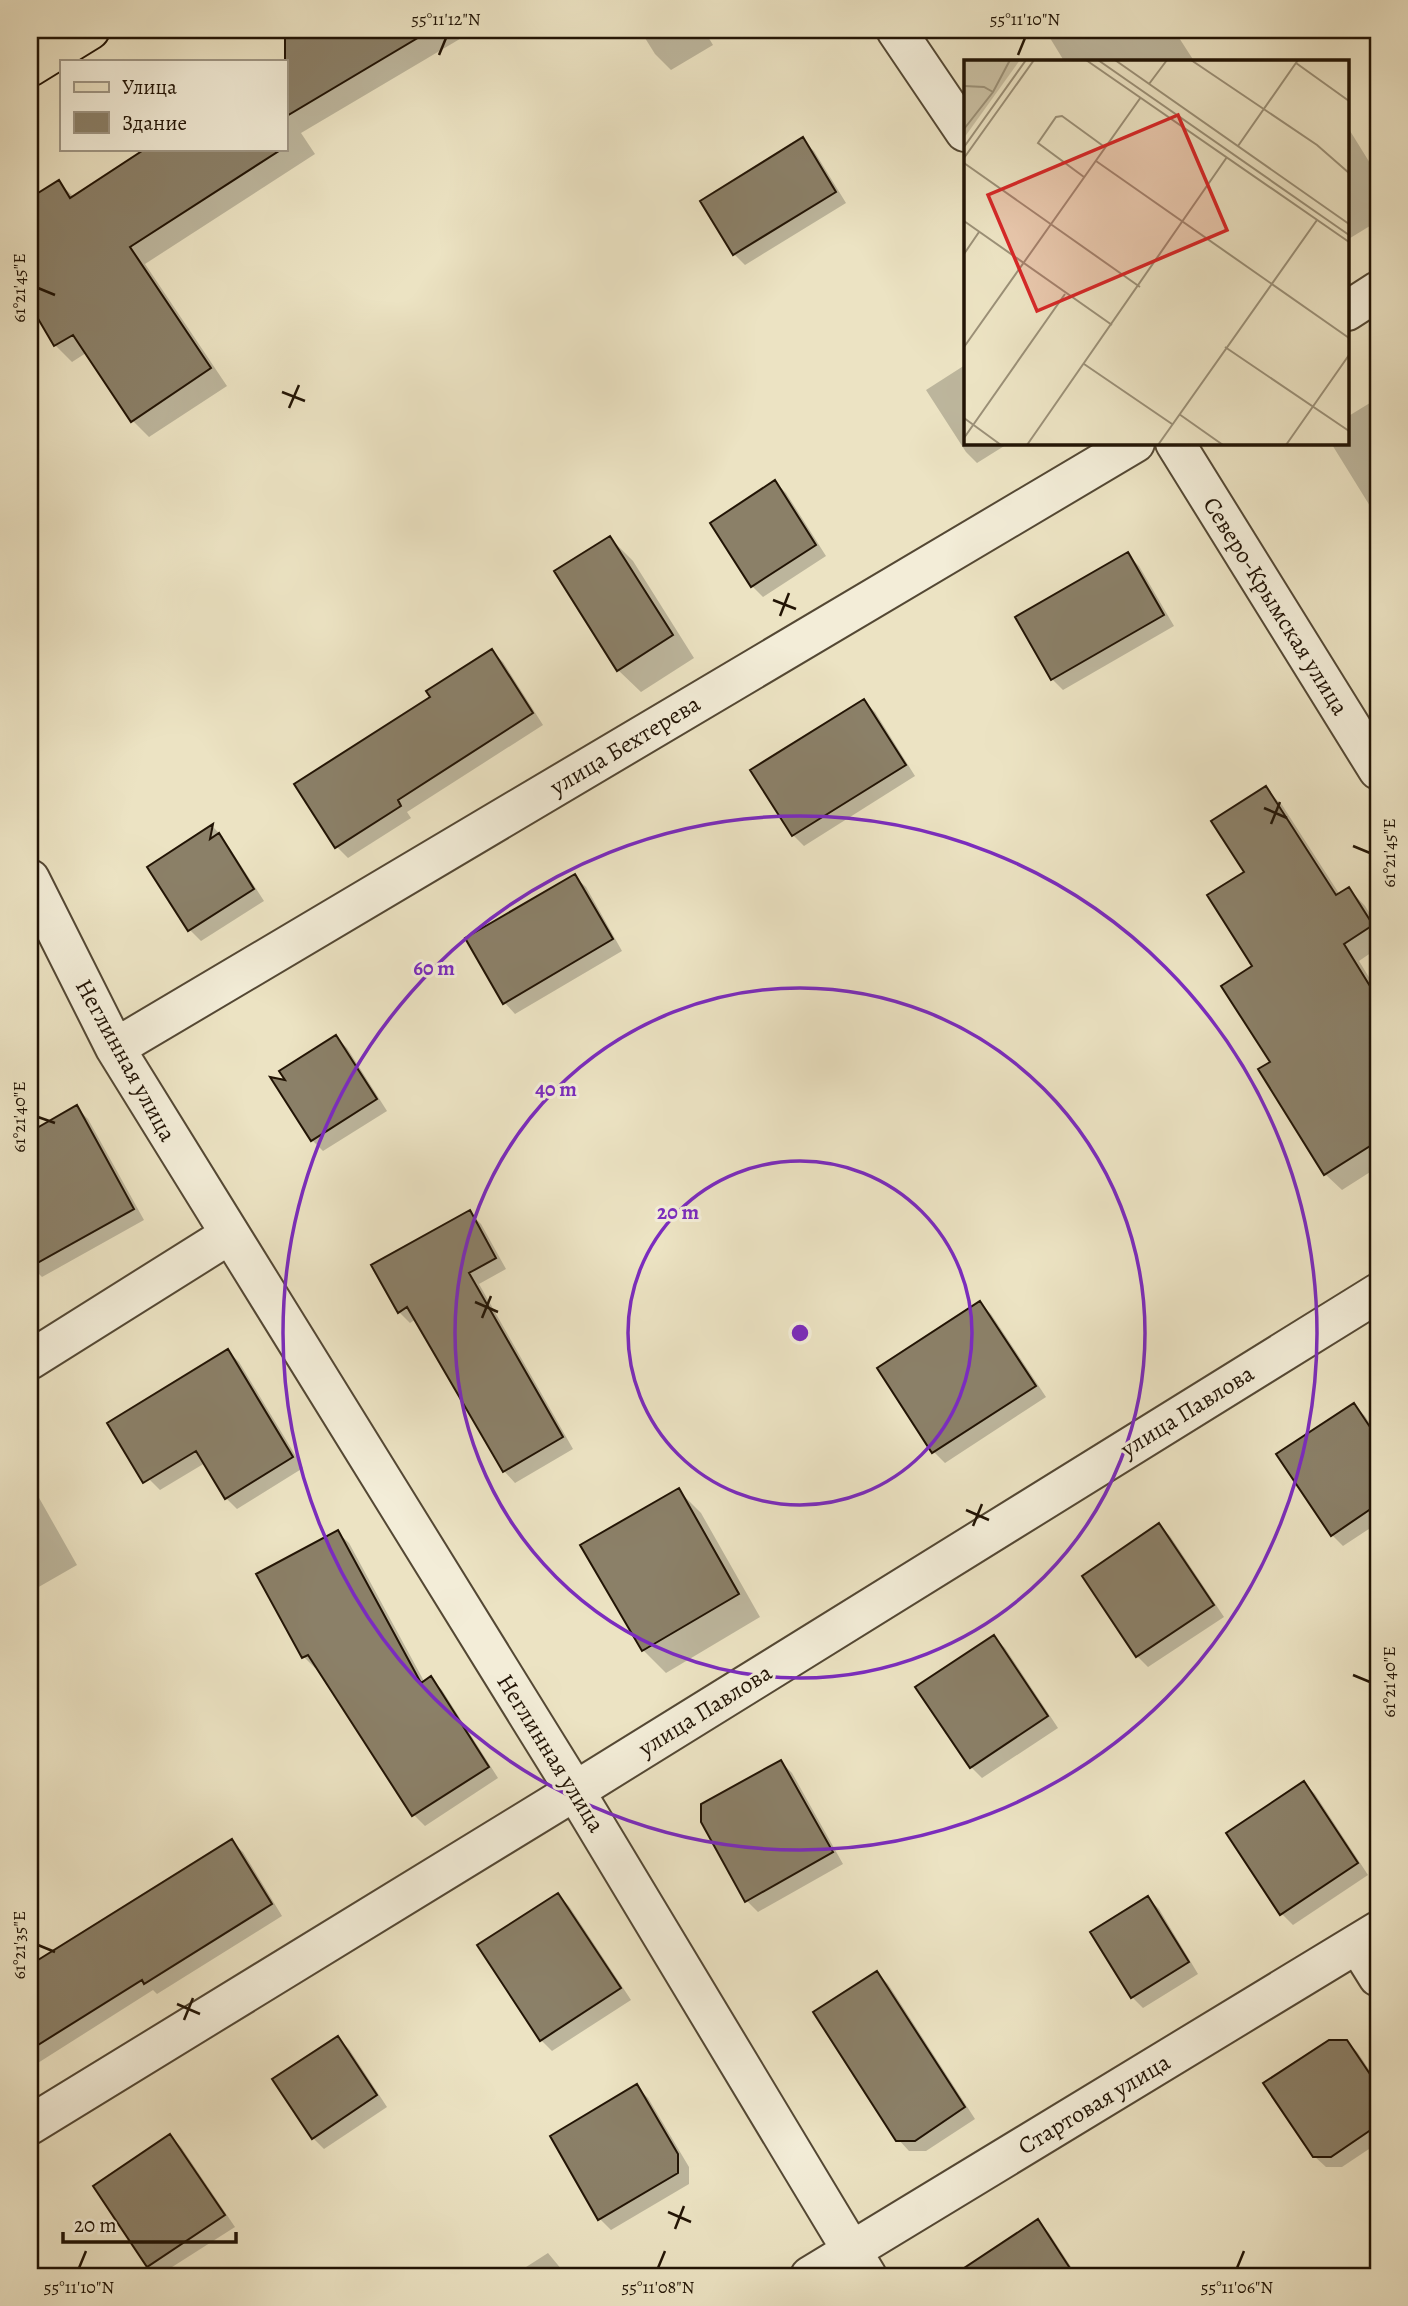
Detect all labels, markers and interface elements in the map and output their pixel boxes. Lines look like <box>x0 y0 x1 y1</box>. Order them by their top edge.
text: 55°11'12"N <box>411 7 481 31</box>
text: 55°11'10"N <box>990 7 1060 31</box>
legend <box>60 60 287 150</box>
inset map <box>964 60 1348 444</box>
text: Улица <box>122 73 177 101</box>
text: Здание <box>122 109 187 137</box>
text: 61°21'45"E <box>7 253 31 323</box>
street label: Северо-Крымская улица <box>1196 491 1356 721</box>
street label: улица Бехтерева <box>543 687 706 803</box>
text: 61°21'45"E <box>1377 818 1401 888</box>
text: 60 m <box>413 954 455 982</box>
street label: Неглинная улица <box>68 973 184 1147</box>
text: 40 m <box>535 1075 577 1103</box>
text: 61°21'40"E <box>7 1081 31 1153</box>
text: 20 m <box>657 1198 699 1226</box>
centre of rings <box>788 1321 812 1345</box>
street label: улица Павлова <box>1113 1357 1260 1465</box>
text: 61°21'40"E <box>1377 1646 1401 1718</box>
street label: улица Павлова <box>631 1656 778 1764</box>
street label: Неглинная улица <box>489 1668 613 1838</box>
text: 61°21'35"E <box>7 1910 31 1980</box>
street label: Стартовая улица <box>1012 2046 1176 2162</box>
scale bar <box>63 2201 236 2245</box>
text: 20 m <box>74 2211 117 2239</box>
text: 55°11'10"N <box>44 2275 114 2299</box>
text: 55°11'08"N <box>621 2275 695 2299</box>
text: 55°11'06"N <box>1201 2275 1273 2299</box>

